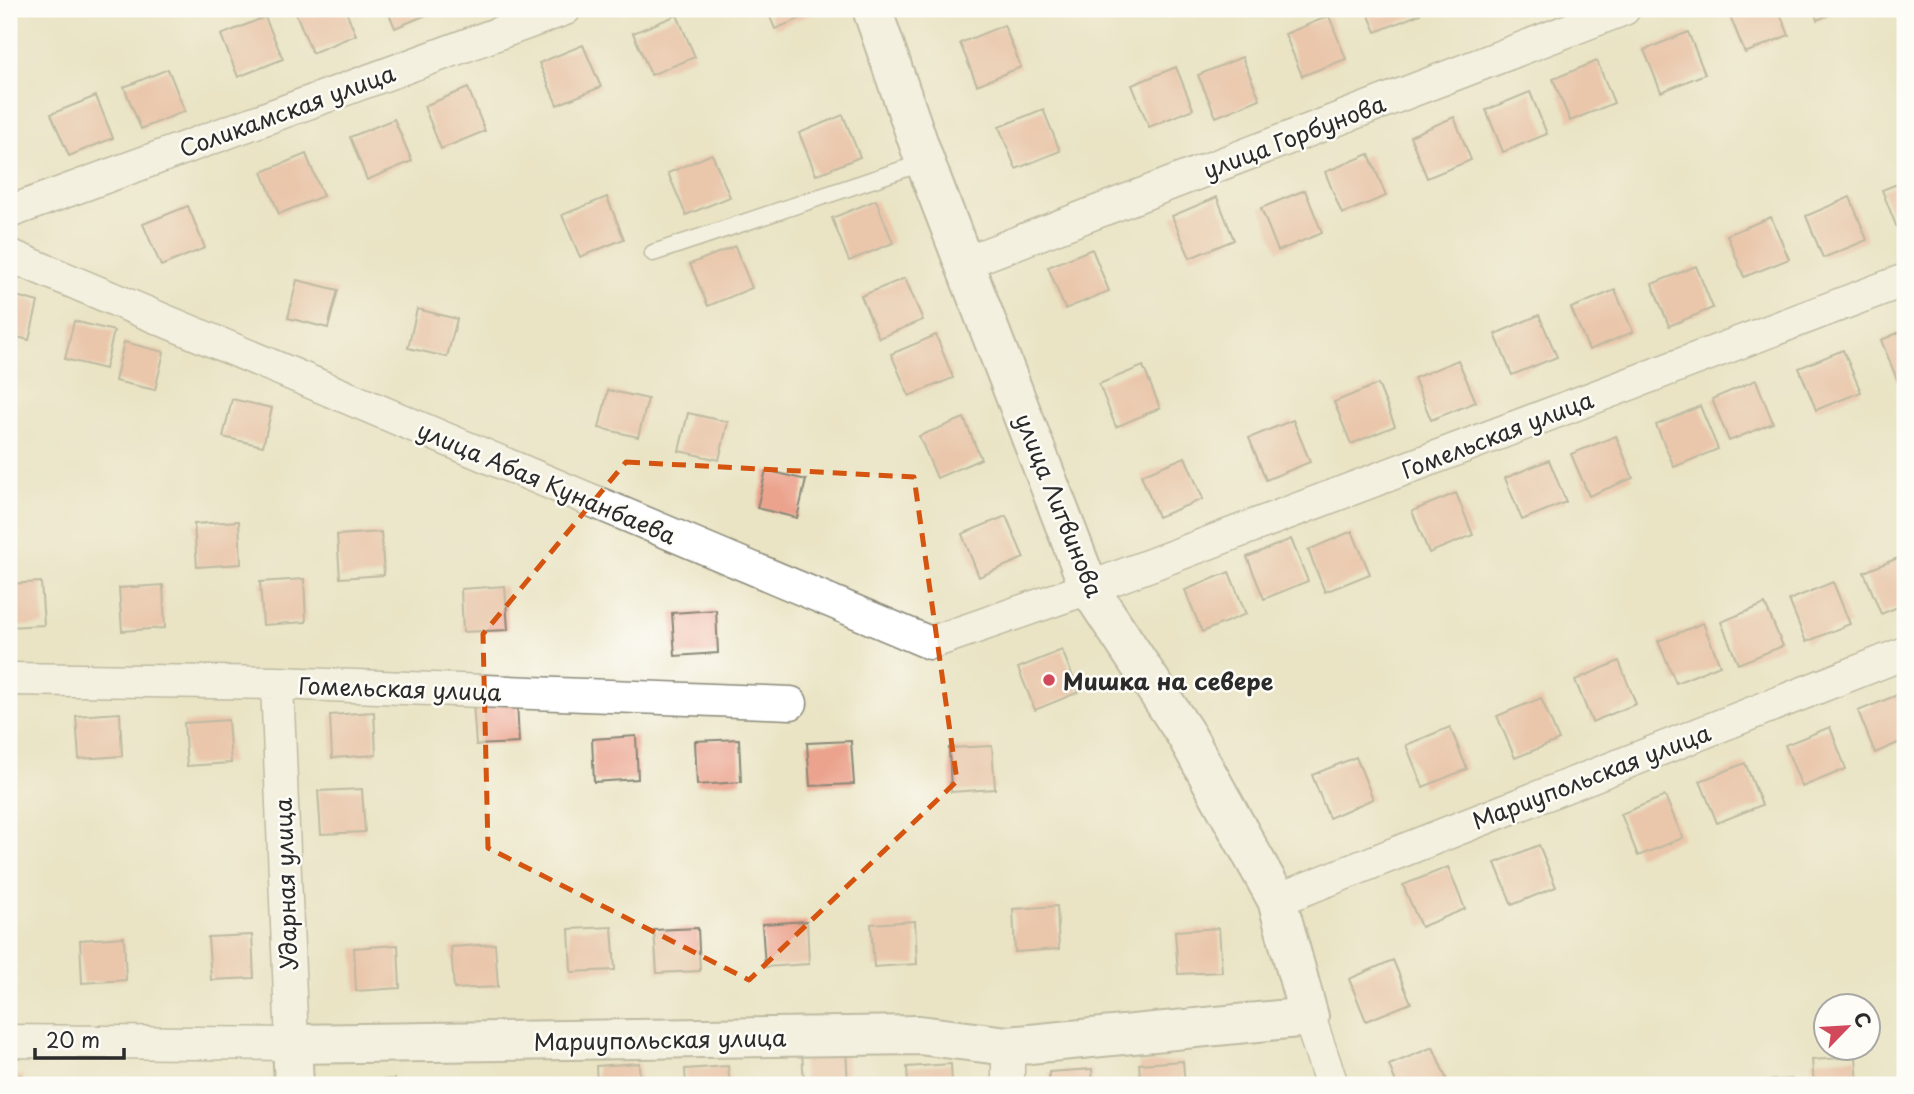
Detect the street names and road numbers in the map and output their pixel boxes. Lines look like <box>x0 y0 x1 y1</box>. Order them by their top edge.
street label: Соликамская улица <box>174 54 400 165</box>
street label: улица Горбунова <box>1198 85 1391 187</box>
street label: Гомельская улица <box>1396 381 1599 487</box>
street label: улица Литвинова <box>1007 408 1113 603</box>
street label: улица Абая Кунанбаева <box>412 412 682 553</box>
street label: Гомельская улица <box>298 667 503 709</box>
street label: Мариупольская улица <box>1467 714 1716 838</box>
street label: Ударная улица <box>264 797 305 971</box>
street label: Мариупольская улица <box>533 1019 787 1059</box>

